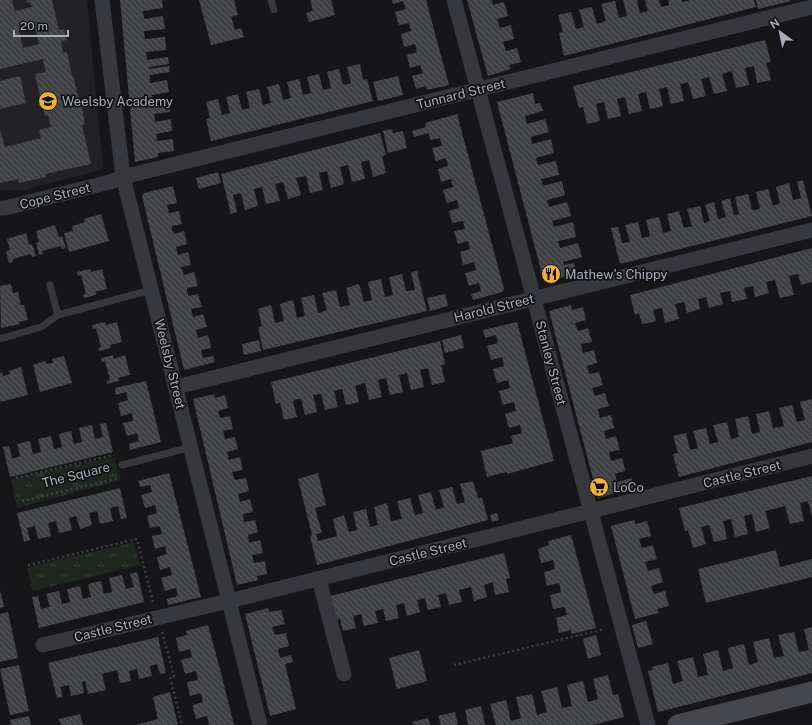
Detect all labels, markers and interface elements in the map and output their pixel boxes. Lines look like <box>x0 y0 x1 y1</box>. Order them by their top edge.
scale bar <box>14 12 68 38</box>
north arrow <box>760 12 800 52</box>
text: N <box>768 16 781 31</box>
text: 20 m <box>20 19 48 33</box>
street label: Tunnard Street <box>415 76 507 112</box>
school or university icon: Weelsby Academy <box>37 90 59 112</box>
place label: Weelsby Academy <box>62 94 173 109</box>
street label: Cope Street <box>18 180 92 212</box>
restaurant icon: Mathew's Chippy <box>540 263 562 285</box>
place label: Mathew's Chippy <box>565 267 668 282</box>
street label: Harold Street <box>452 291 536 325</box>
street label: Weelsby Street <box>152 317 188 411</box>
street label: Stanley Street <box>532 319 570 407</box>
street label: Castle Street <box>702 457 782 491</box>
street label: The Square <box>41 459 111 491</box>
supermarket icon: LoCo <box>588 476 610 498</box>
place label: LoCo <box>613 480 644 495</box>
street label: Castle Street <box>388 535 468 569</box>
street label: Castle Street <box>73 611 153 645</box>

